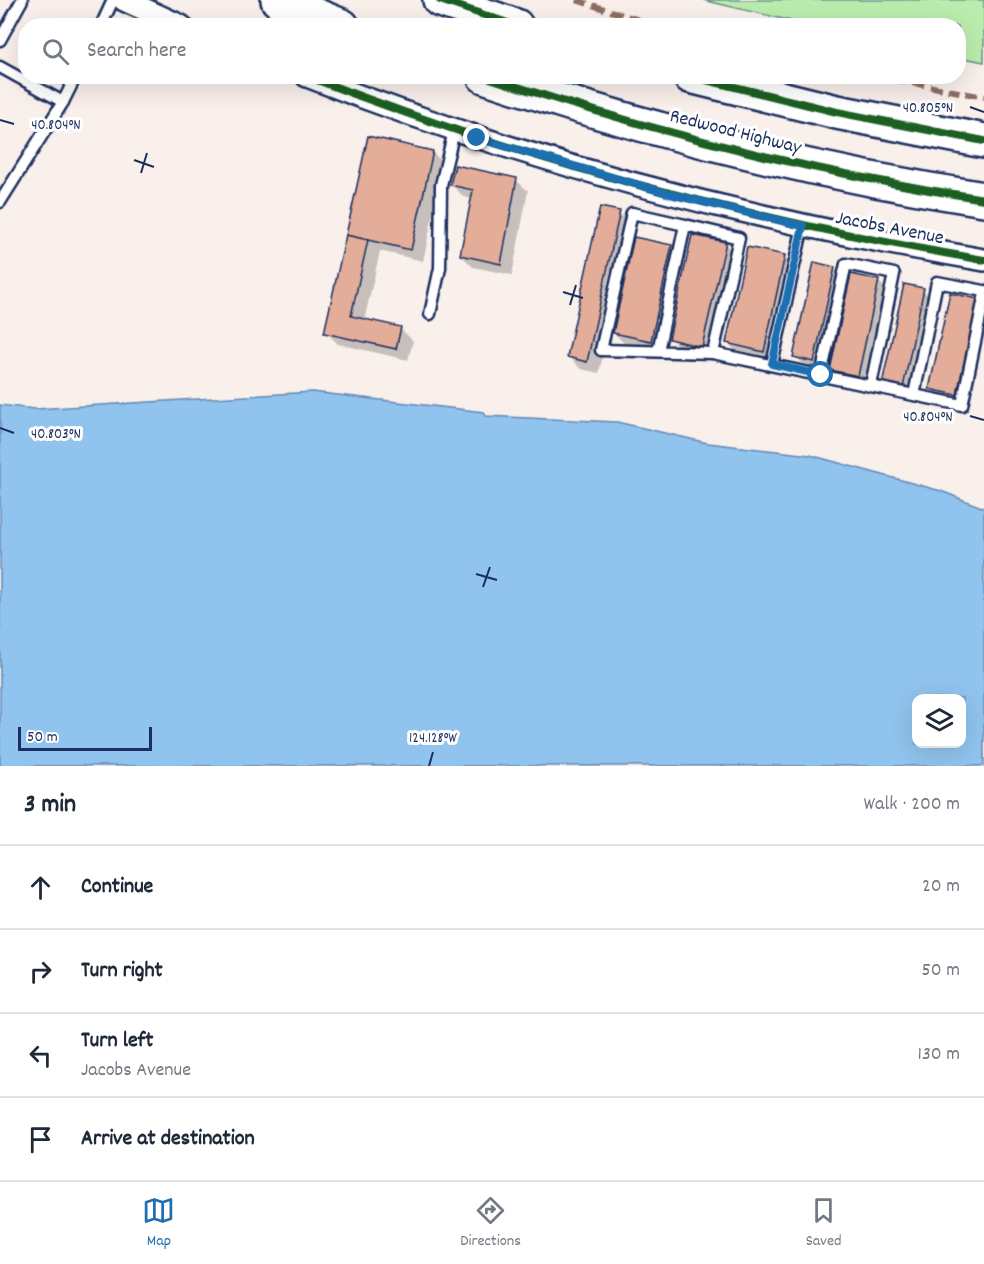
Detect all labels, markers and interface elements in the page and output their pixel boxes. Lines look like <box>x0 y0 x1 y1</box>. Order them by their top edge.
search box <box>18 18 966 84</box>
icon: search <box>39 35 72 68</box>
text: Search here <box>87 36 186 67</box>
text: 40.805°N <box>903 98 953 120</box>
street label: Redwood Highway <box>667 103 805 163</box>
text: 40.804°N <box>31 115 81 137</box>
route end <box>463 124 489 150</box>
street label: Jacobs Avenue <box>833 205 946 253</box>
route start <box>807 361 833 387</box>
text: 40.804°N <box>903 407 953 429</box>
text: 40.803°N <box>31 424 81 446</box>
map controls <box>912 694 966 748</box>
button: layers <box>912 694 966 748</box>
scale bar <box>18 724 152 752</box>
text: 50 m <box>27 726 58 749</box>
text: 124.128°W <box>409 728 457 750</box>
text: 3 min <box>24 787 76 824</box>
text: Walk · 200 m <box>864 791 960 819</box>
icon: ahead <box>24 871 57 904</box>
text: Continue <box>81 872 153 903</box>
text: 20 m <box>922 873 960 901</box>
icon: right <box>24 955 57 988</box>
text: Turn right <box>81 956 163 987</box>
text: 50 m <box>922 957 960 985</box>
text: Turn left <box>81 1026 153 1057</box>
icon: left <box>24 1039 57 1072</box>
text: 130 m <box>918 1041 960 1069</box>
text: Jacobs Avenue <box>81 1057 191 1085</box>
icon: arrive <box>24 1123 57 1156</box>
text: Arrive at destination <box>81 1124 255 1155</box>
tab: Map <box>142 1194 175 1253</box>
tab: Directions <box>460 1194 521 1253</box>
tab: Saved <box>806 1194 842 1253</box>

